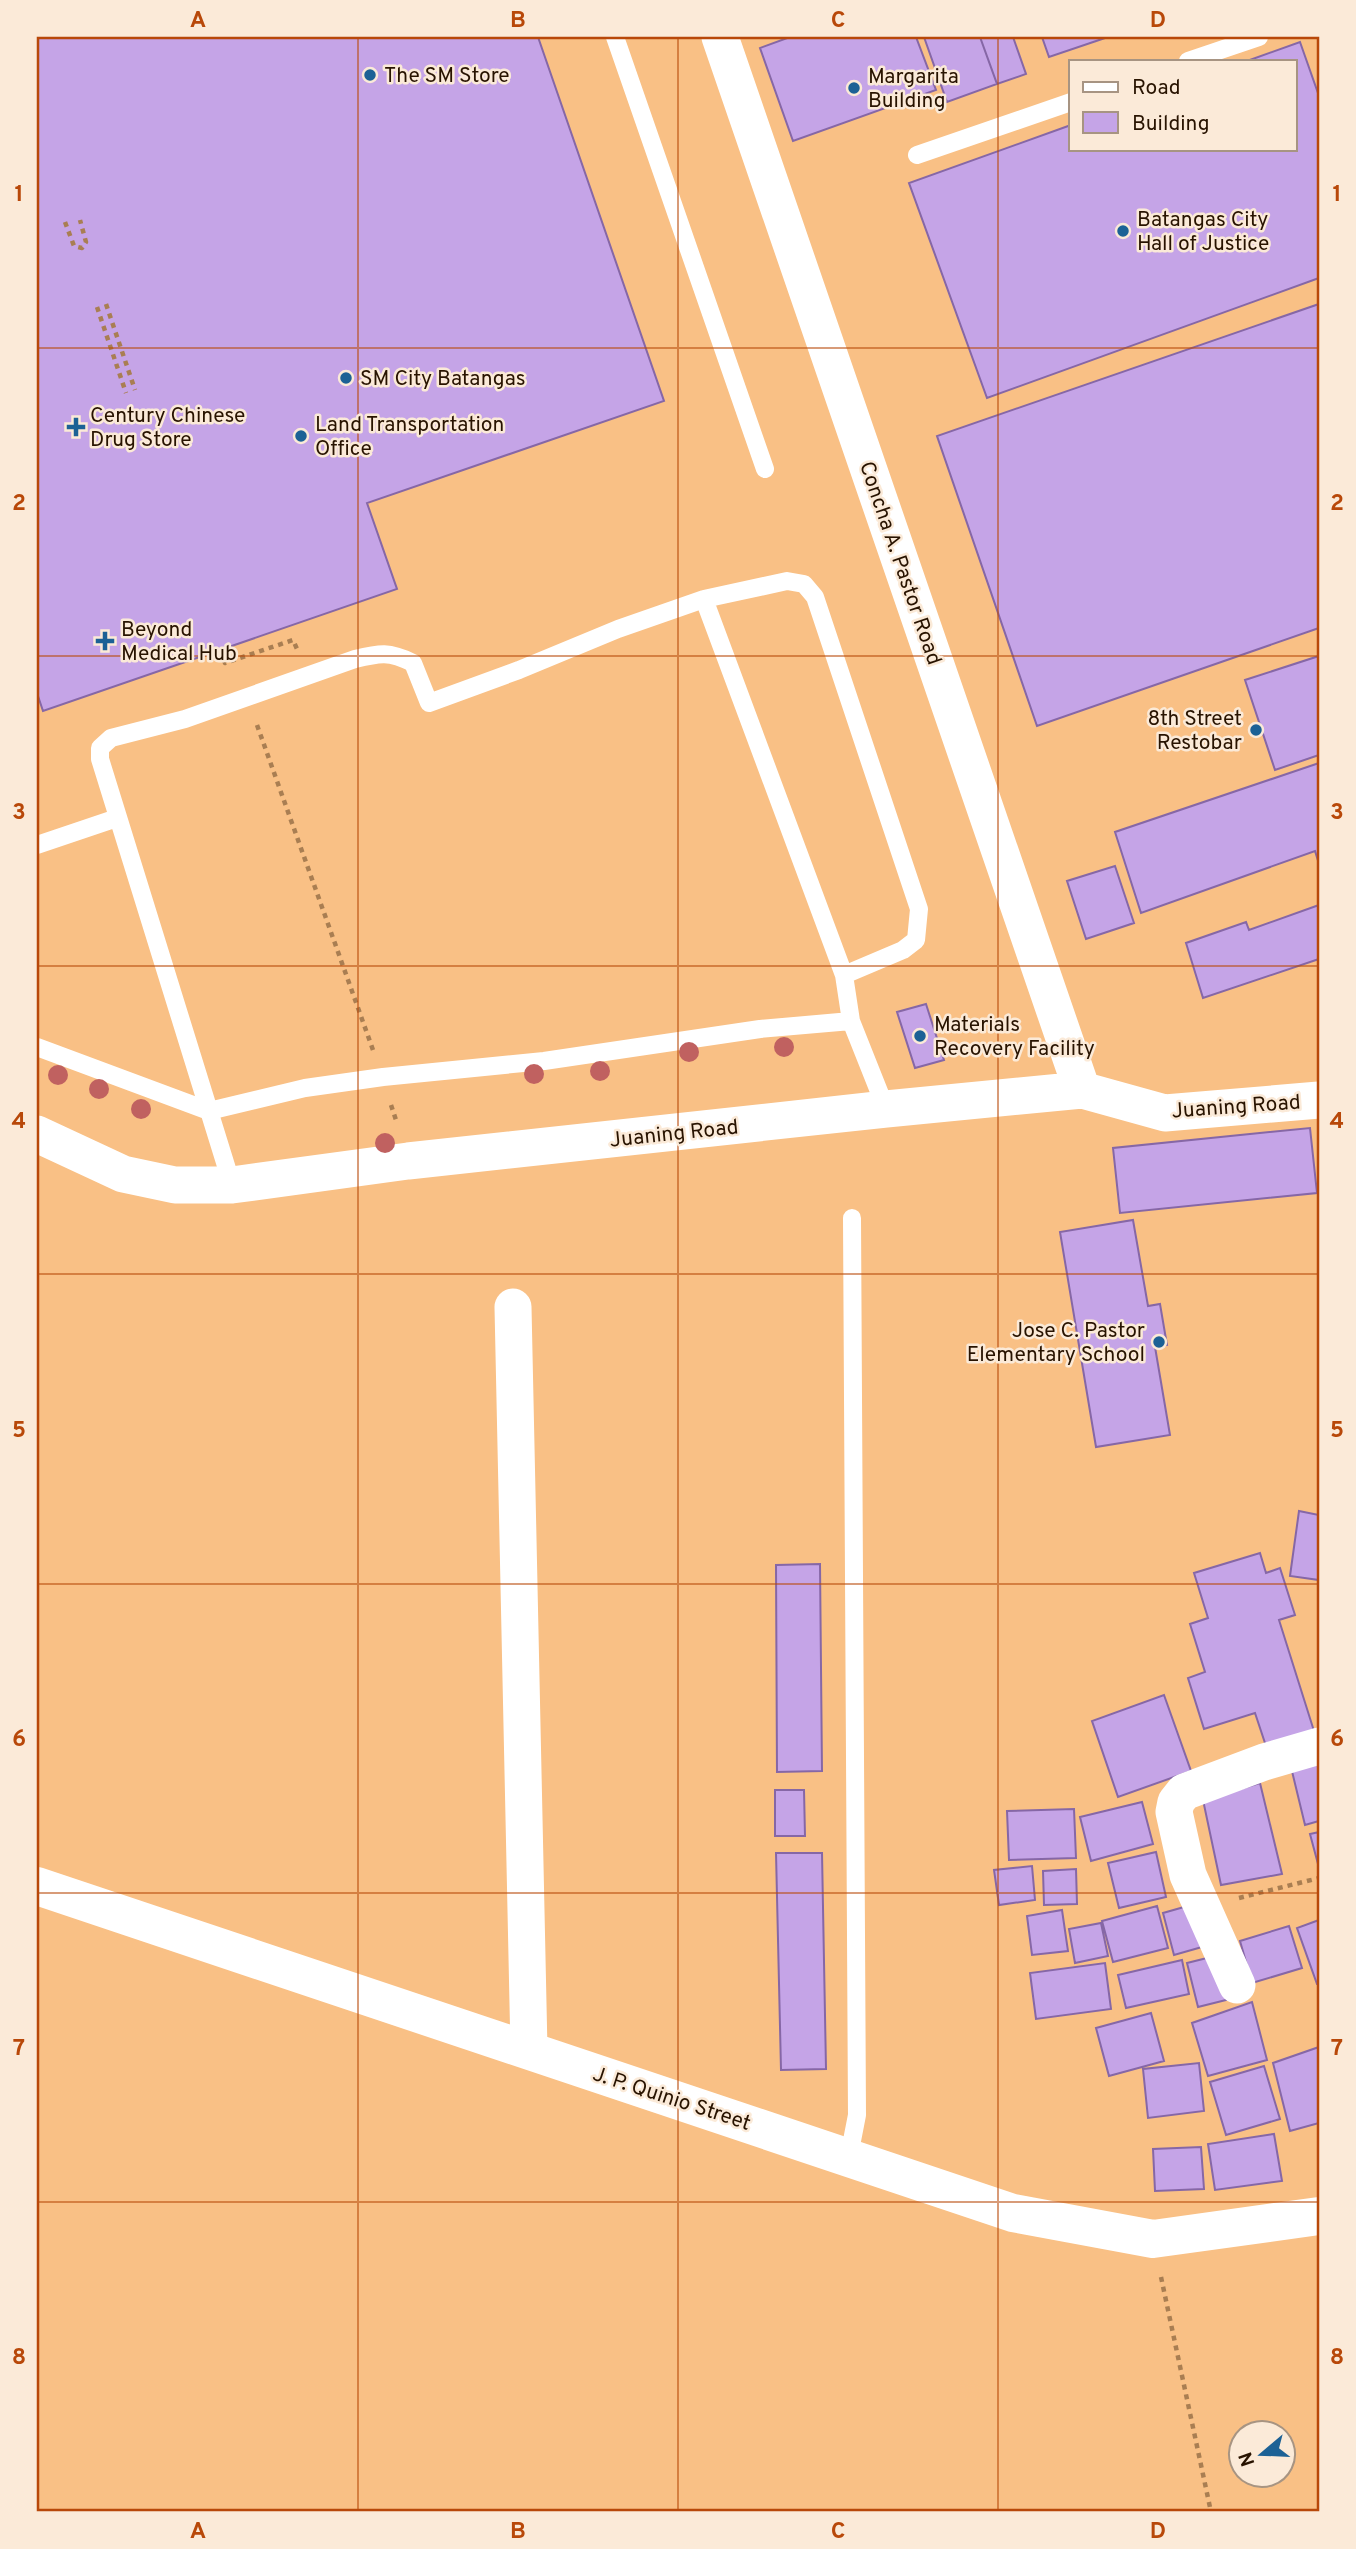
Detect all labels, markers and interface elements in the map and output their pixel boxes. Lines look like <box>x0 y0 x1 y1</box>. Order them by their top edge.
text: A <box>190 7 206 36</box>
text: B <box>510 7 526 36</box>
text: C <box>831 7 845 36</box>
text: D <box>1150 7 1166 36</box>
legend <box>1069 60 1296 150</box>
place label: The SM Store <box>384 63 510 90</box>
place label: Margarita Building <box>868 64 959 115</box>
marker: The SM Store <box>362 67 378 83</box>
text: Road <box>1132 75 1181 102</box>
marker: Margarita Building <box>846 80 862 96</box>
text: Building <box>1132 111 1210 138</box>
text: 1 <box>14 181 24 210</box>
text: 1 <box>1332 181 1342 210</box>
place label: Batangas City Hall of Justice <box>1137 207 1269 258</box>
marker: Batangas City Hall of Justice <box>1115 223 1131 239</box>
place label: SM City Batangas <box>360 366 526 393</box>
marker: SM City Batangas <box>338 370 354 386</box>
place label: Century Chinese Drug Store <box>90 403 245 454</box>
place label: Land Transportation Office <box>315 412 504 463</box>
marker: Century Chinese Drug Store <box>68 419 84 435</box>
marker: Land Transportation Office <box>293 428 309 444</box>
street label: Concha A. Pastor Road <box>852 458 947 669</box>
text: 2 <box>12 490 26 519</box>
text: 2 <box>1330 490 1344 519</box>
place label: Beyond Medical Hub <box>121 617 237 668</box>
marker: Beyond Medical Hub <box>95 631 115 651</box>
place label: 8th Street Restobar <box>1147 706 1242 757</box>
marker: 8th Street Restobar <box>1248 722 1264 738</box>
text: 3 <box>12 799 26 828</box>
text: 3 <box>1330 799 1344 828</box>
place label: Materials Recovery Facility <box>934 1012 1095 1063</box>
marker: Materials Recovery Facility <box>912 1028 928 1044</box>
street label: Juaning Road <box>1171 1090 1302 1125</box>
text: 4 <box>12 1108 26 1137</box>
text: 4 <box>1330 1108 1344 1137</box>
street label: Juaning Road <box>608 1114 740 1155</box>
place label: Jose C. Pastor Elementary School <box>967 1318 1145 1369</box>
marker: Jose C. Pastor Elementary School <box>1151 1334 1167 1350</box>
text: 5 <box>12 1417 26 1446</box>
text: 5 <box>1330 1417 1344 1446</box>
text: 6 <box>12 1726 26 1755</box>
text: 6 <box>1330 1726 1344 1755</box>
text: 7 <box>13 2035 25 2064</box>
text: 7 <box>1331 2035 1343 2064</box>
street label: J. P. Quinio Street <box>589 2061 754 2138</box>
text: 8 <box>12 2344 26 2373</box>
text: 8 <box>1330 2344 1344 2373</box>
north arrow <box>1226 2420 1296 2490</box>
text: N <box>1234 2449 1261 2469</box>
text: A <box>190 2518 206 2547</box>
text: B <box>510 2518 526 2547</box>
text: C <box>831 2518 845 2547</box>
text: D <box>1150 2518 1166 2547</box>

